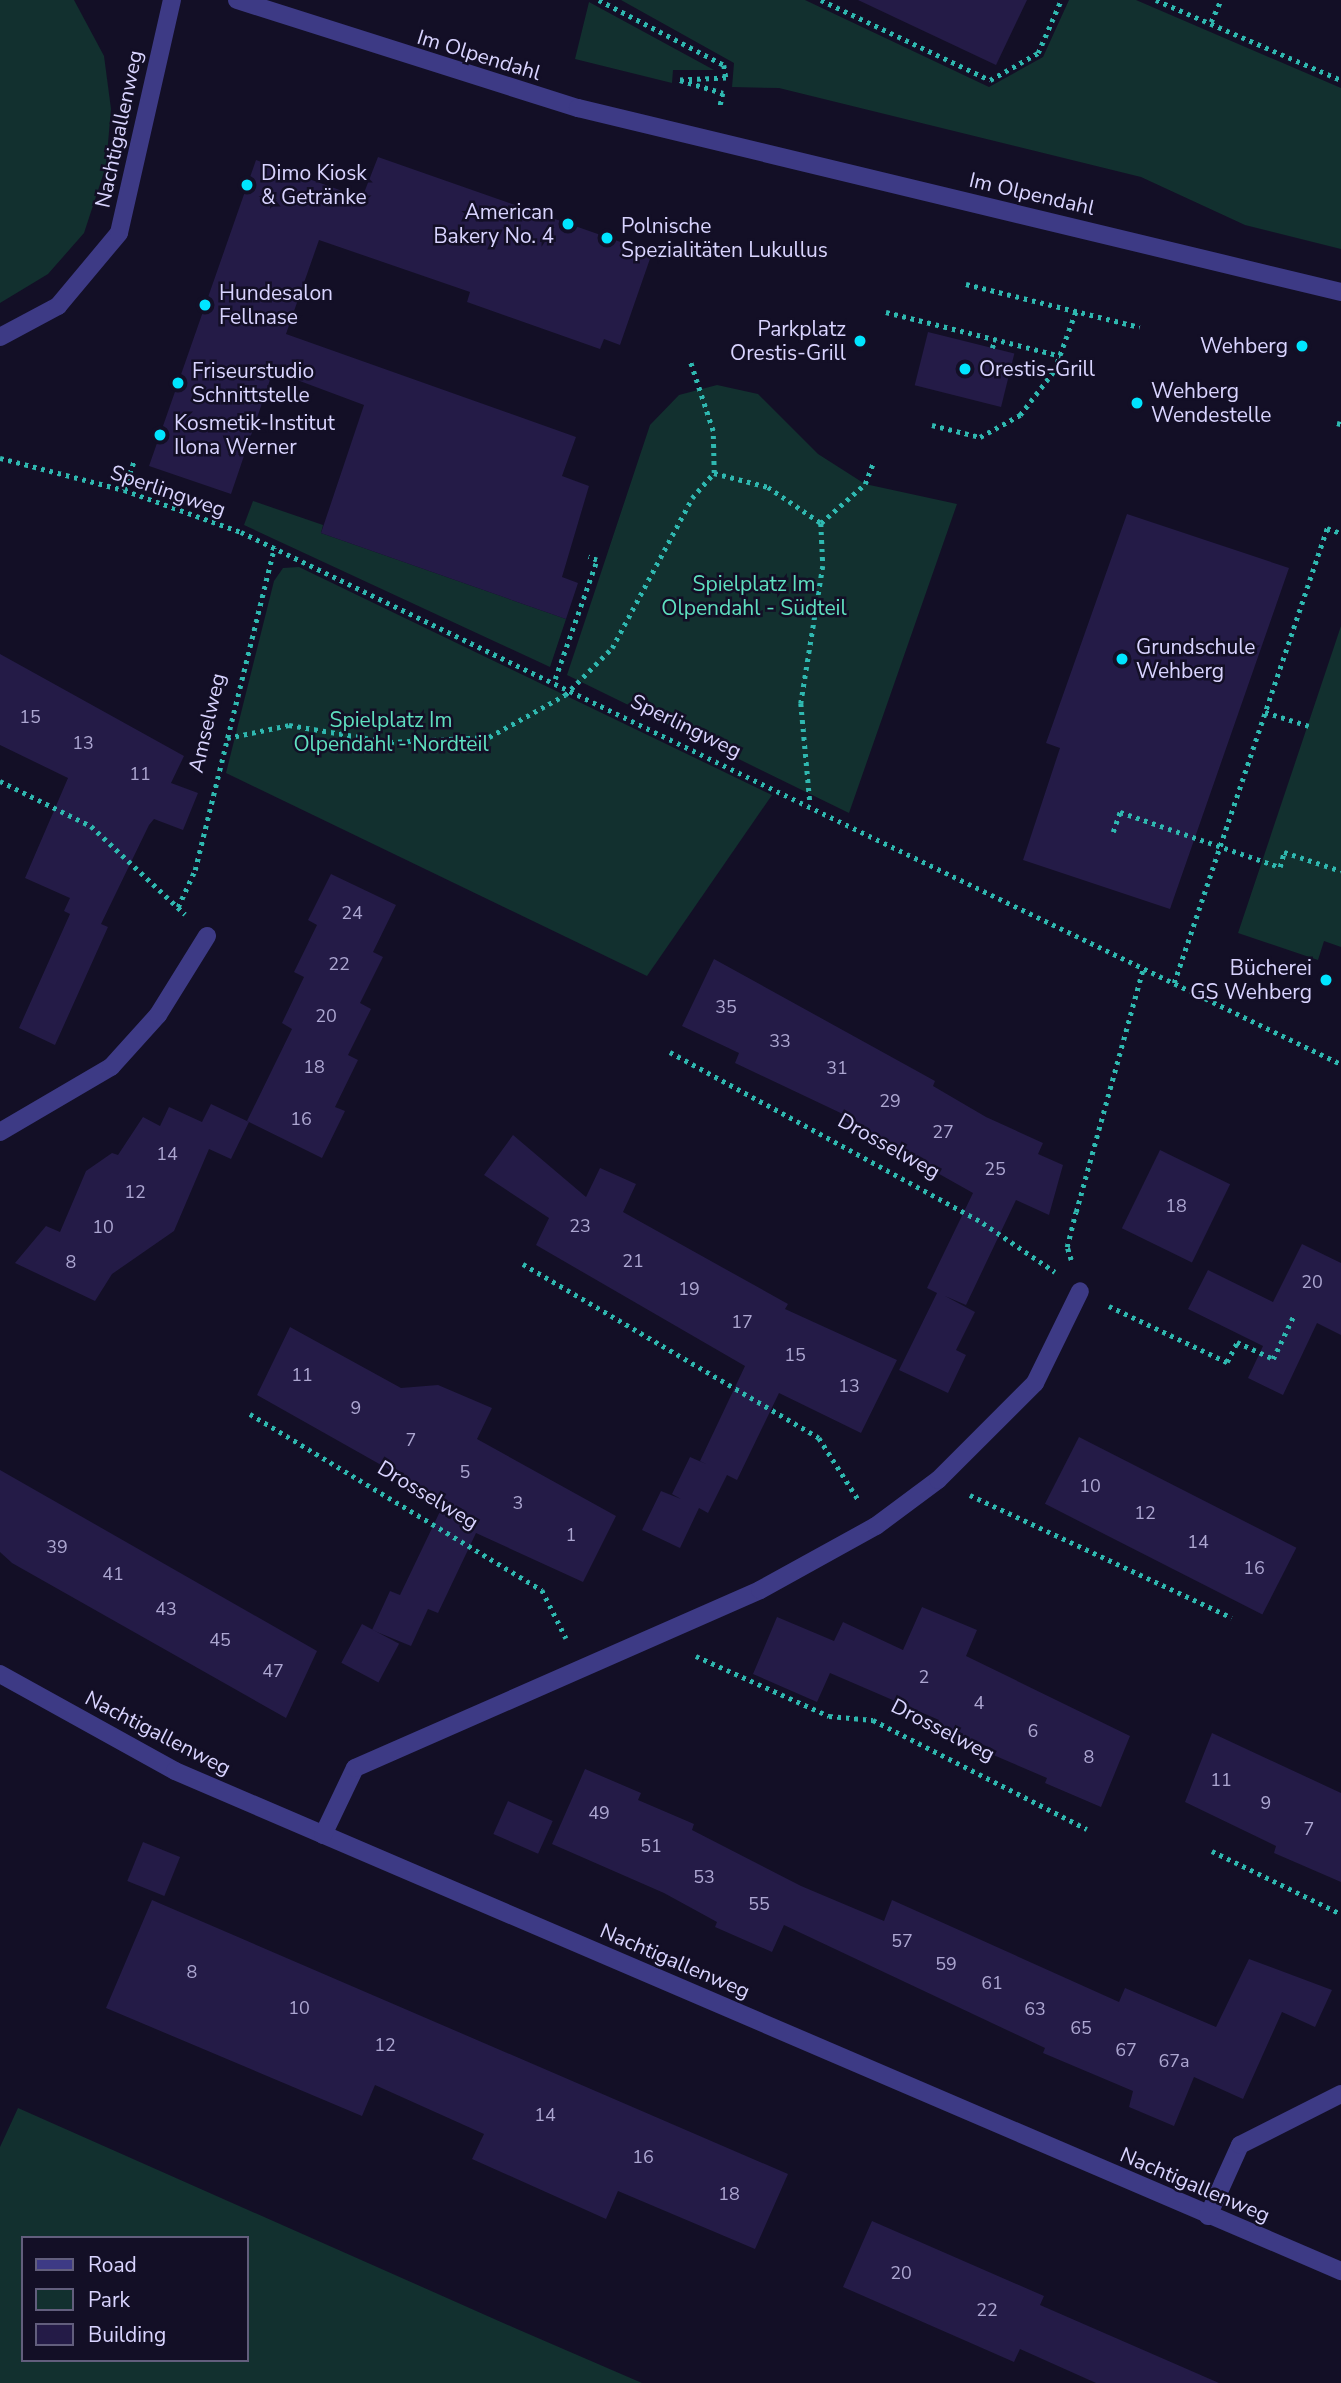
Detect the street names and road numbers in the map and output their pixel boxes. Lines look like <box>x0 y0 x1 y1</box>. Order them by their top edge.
street label: Im Olpendahl <box>414 24 544 86</box>
street label: Nachtigallenweg <box>90 48 148 210</box>
street label: Im Olpendahl <box>967 167 1097 221</box>
street label: Sperlingweg <box>107 460 229 522</box>
street label: Amselweg <box>183 671 231 775</box>
street label: Sperlingweg <box>626 688 746 764</box>
street label: Drosselweg <box>833 1108 945 1184</box>
street label: Drosselweg <box>373 1455 483 1535</box>
street label: Nachtigallenweg <box>81 1685 235 1781</box>
street label: Drosselweg <box>887 1693 999 1767</box>
street label: Nachtigallenweg <box>596 1918 754 2004</box>
street label: Nachtigallenweg <box>1116 2142 1274 2228</box>

